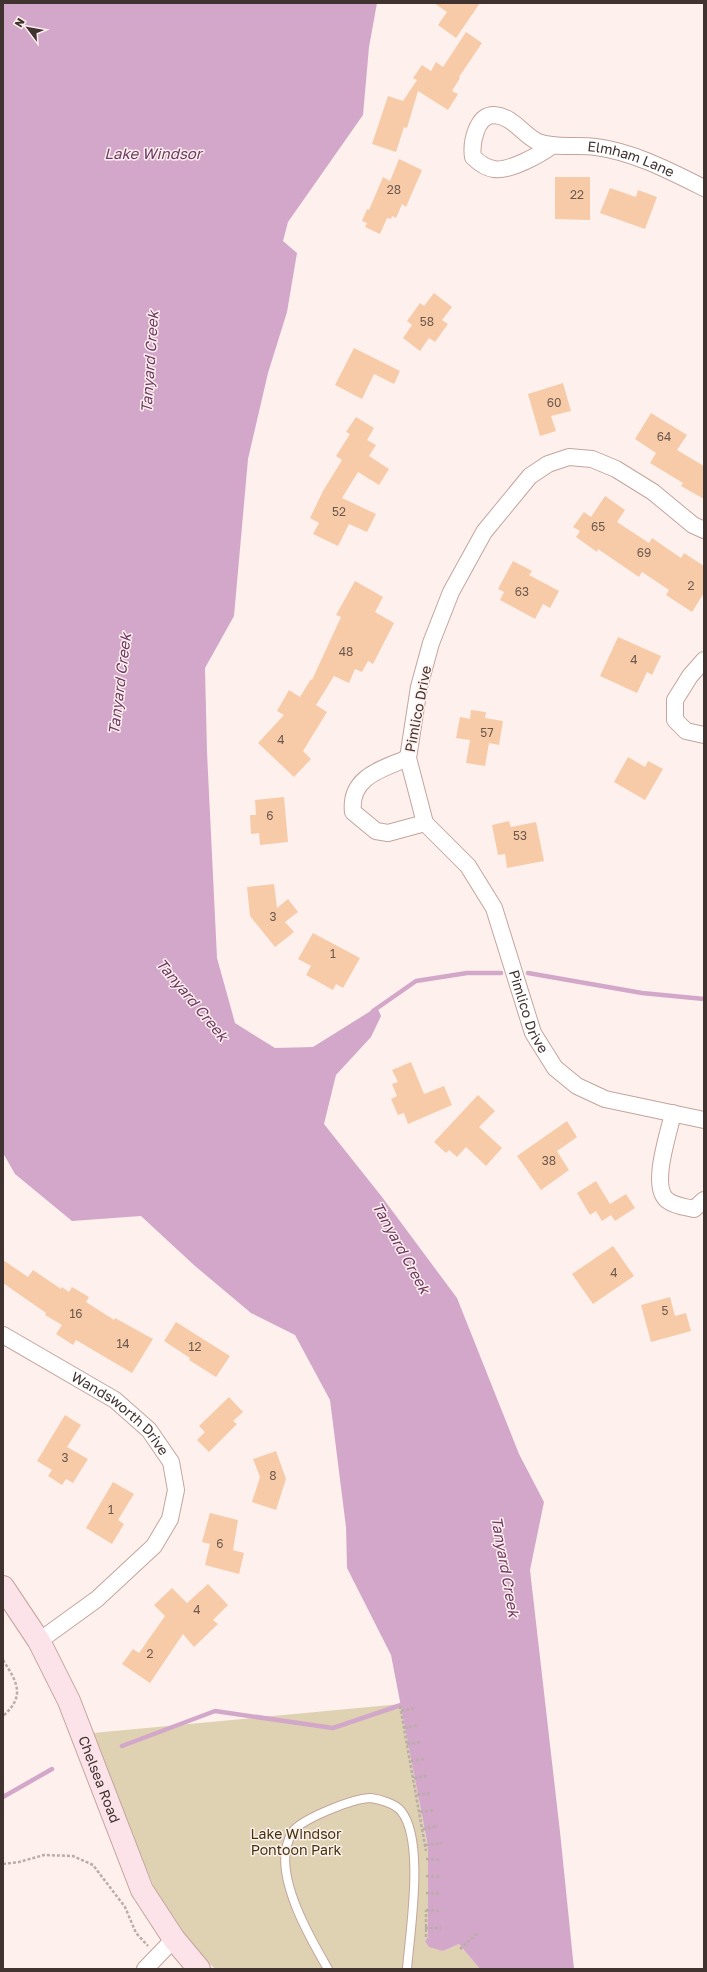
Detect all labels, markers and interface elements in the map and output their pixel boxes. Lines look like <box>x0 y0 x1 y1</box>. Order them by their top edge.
north arrow <box>8 8 48 48</box>
text: N <box>11 15 27 29</box>
street label: Elmham Lane <box>587 137 677 180</box>
water label: Lake Windsor <box>104 144 204 162</box>
house number: 28 <box>387 182 401 197</box>
house number: 22 <box>570 187 584 202</box>
water label: Tanyard Creek <box>136 309 163 414</box>
house number: 58 <box>420 314 434 329</box>
house number: 60 <box>547 395 561 410</box>
house number: 64 <box>657 429 671 444</box>
house number: 52 <box>332 504 346 519</box>
house number: 65 <box>591 519 605 534</box>
house number: 69 <box>637 545 651 560</box>
house number: 2 <box>688 578 695 593</box>
house number: 63 <box>515 584 529 599</box>
water label: Tanyard Creek <box>104 631 135 736</box>
house number: 48 <box>339 644 353 659</box>
house number: 4 <box>630 652 638 667</box>
street label: Pimlico Drive <box>401 664 434 754</box>
house number: 57 <box>480 725 494 740</box>
house number: 4 <box>277 732 285 747</box>
house number: 6 <box>266 808 274 823</box>
house number: 53 <box>513 828 527 843</box>
house number: 3 <box>269 909 277 924</box>
house number: 1 <box>330 946 336 961</box>
water label: Tanyard Creek <box>152 954 233 1046</box>
street label: Pimlico Drive <box>506 967 552 1056</box>
house number: 38 <box>542 1153 556 1168</box>
water label: Tanyard Creek <box>368 1198 435 1298</box>
house number: 4 <box>610 1265 618 1280</box>
house number: 5 <box>662 1303 669 1318</box>
house number: 16 <box>69 1306 83 1321</box>
house number: 14 <box>116 1336 130 1351</box>
house number: 12 <box>189 1339 201 1354</box>
street label: Wandsworth Drive <box>68 1368 173 1458</box>
house number: 3 <box>61 1450 69 1465</box>
house number: 8 <box>269 1468 277 1483</box>
house number: 1 <box>108 1502 114 1517</box>
water label: Tanyard Creek <box>487 1515 524 1620</box>
house number: 6 <box>216 1536 224 1551</box>
house number: 4 <box>193 1602 201 1617</box>
house number: 2 <box>147 1646 154 1661</box>
street label: Chelsea Road <box>75 1733 124 1825</box>
park label: Lake Windsor Pontoon Park <box>251 1825 342 1858</box>

